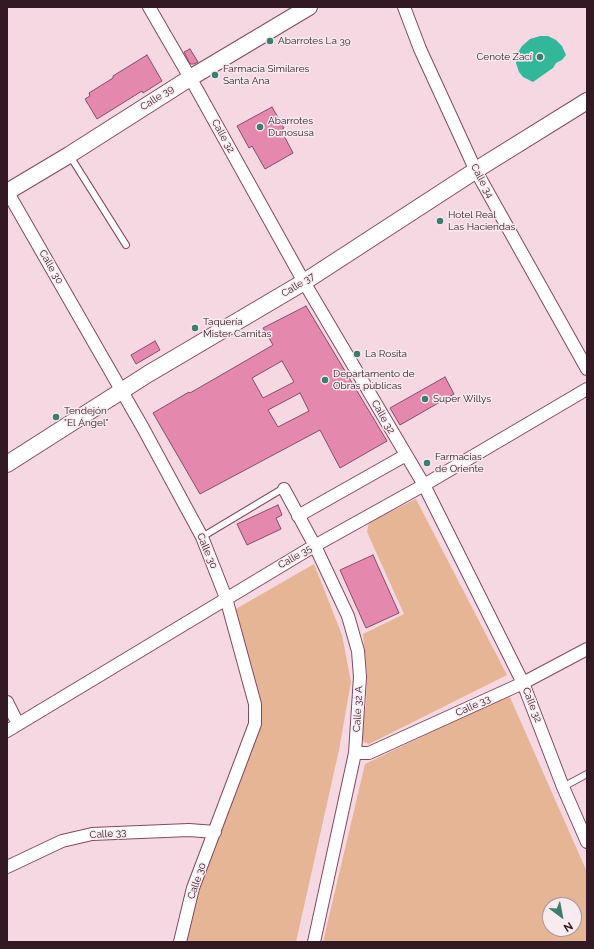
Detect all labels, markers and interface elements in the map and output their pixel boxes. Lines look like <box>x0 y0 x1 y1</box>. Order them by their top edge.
place label: Abarrotes La 39 <box>278 35 351 47</box>
marker: Abarrotes La 39 <box>265 36 275 46</box>
place label: Cenote Zací <box>476 51 532 63</box>
marker: Cenote Zací <box>535 52 545 62</box>
place label: Farmacia Similares Santa Ana <box>223 63 309 86</box>
marker: Farmacia Similares Santa Ana <box>210 70 220 80</box>
street label: Calle 39 <box>138 83 176 113</box>
place label: Abarrotes Dunosusa <box>268 115 314 138</box>
street label: Calle 32 <box>209 117 237 155</box>
marker: Abarrotes Dunosusa <box>255 122 265 132</box>
street label: Calle 34 <box>468 162 496 200</box>
place label: Hotel Real Las Haciendas <box>448 209 515 232</box>
marker: Hotel Real Las Haciendas <box>435 216 445 226</box>
street label: Calle 30 <box>36 248 66 286</box>
street label: Calle 37 <box>279 270 317 300</box>
place label: Taquería Mister Carnitas <box>203 316 271 340</box>
marker: Taquería Mister Carnitas <box>190 323 200 333</box>
place label: La Rosita <box>365 348 407 360</box>
marker: La Rosita <box>352 349 362 359</box>
place label: Departamento de Obras públicas <box>333 368 415 392</box>
marker: Departamento de Obras públicas <box>320 375 330 385</box>
place label: Super Willys <box>433 393 491 405</box>
marker: Super Willys <box>420 394 430 404</box>
street label: Calle 32 <box>369 398 397 436</box>
place label: Tendejón "El Ángel" <box>64 405 108 428</box>
marker: Tendejón "El Ángel" <box>51 412 61 422</box>
place label: Farmacias de Oriente <box>435 451 484 474</box>
marker: Farmacias de Oriente <box>422 458 432 468</box>
street label: Calle 30 <box>194 531 220 571</box>
street label: Calle 35 <box>276 543 314 571</box>
street label: Calle 32 A <box>351 686 365 732</box>
street label: Calle 32 <box>520 686 544 724</box>
street label: Calle 33 <box>454 693 492 719</box>
street label: Calle 33 <box>89 827 127 841</box>
street label: Calle 30 <box>185 861 209 901</box>
north arrow <box>542 897 582 937</box>
text: N <box>561 919 575 934</box>

